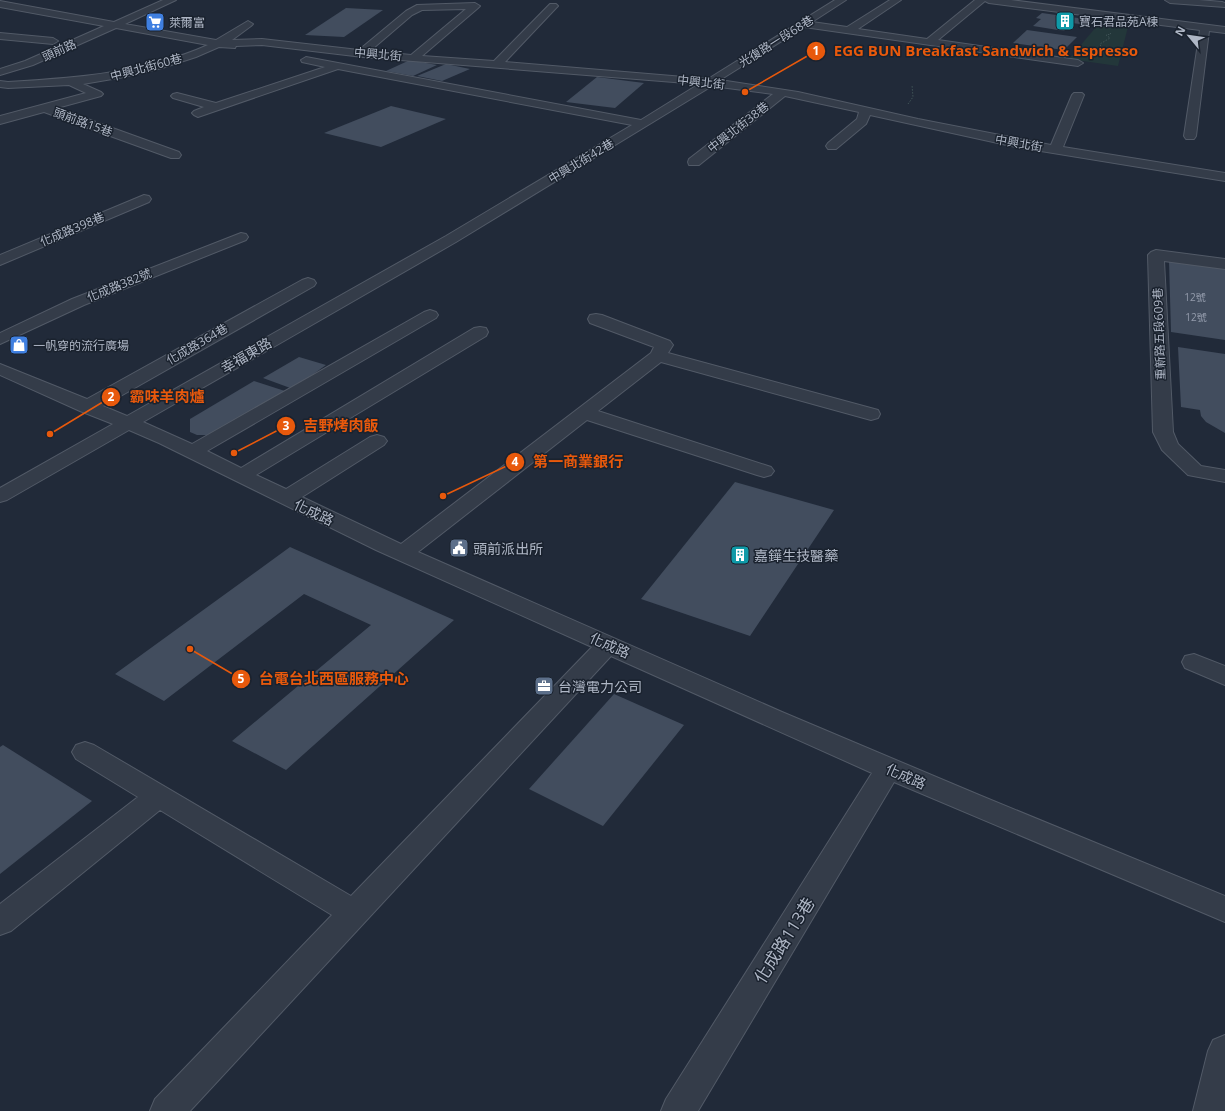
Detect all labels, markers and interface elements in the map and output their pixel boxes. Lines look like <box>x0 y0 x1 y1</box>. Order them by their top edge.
building icon: 寶石君品苑A棟 <box>1054 10 1076 32</box>
supermarket icon: 萊爾富 <box>144 11 166 33</box>
street label: 光復路一段68巷 <box>735 11 817 71</box>
place label: 寶石君品苑A棟 <box>1079 13 1159 30</box>
place label: 萊爾富 <box>169 14 205 31</box>
north arrow <box>1169 16 1209 56</box>
text: N <box>1171 23 1189 38</box>
street label: 頭前路 <box>39 35 79 65</box>
callout: EGG BUN Breakfast Sandwich & Espresso <box>806 37 1147 64</box>
text: EGG BUN Breakfast Sandwich & Espresso <box>834 40 1138 60</box>
text: 1 <box>813 42 819 59</box>
street label: 中興北街 <box>353 43 403 65</box>
street label: 中興北街60巷 <box>108 49 184 85</box>
street label: 中興北街 <box>676 71 726 93</box>
street label: 中興北街38巷 <box>704 98 772 156</box>
street label: 頭前路15巷 <box>51 103 115 141</box>
street label: 中興北街 <box>994 130 1044 156</box>
street label: 中興北街42巷 <box>545 135 617 187</box>
street label: 化成路398巷 <box>37 208 107 250</box>
street label: 化成路382號 <box>84 264 154 306</box>
street label: 重新路五段609巷 <box>1149 287 1169 381</box>
house number: 12號 <box>1184 290 1206 304</box>
house number: 12號 <box>1185 310 1207 324</box>
street label: 化成路364巷 <box>163 319 231 369</box>
street label: 幸福東路 <box>217 333 275 377</box>
shop icon: 一帆穿的流行廣場 <box>8 334 30 356</box>
place label: 一帆穿的流行廣場 <box>33 337 129 354</box>
callout: 霸味羊肉爐 <box>101 383 212 410</box>
text: 霸味羊肉爐 <box>129 386 205 406</box>
text: 2 <box>108 388 115 405</box>
callout: 吉野烤肉飯 <box>276 412 387 439</box>
text: 吉野烤肉飯 <box>303 415 379 435</box>
text: 3 <box>283 417 290 434</box>
callout: 第一商業銀行 <box>505 448 631 475</box>
text: 第一商業銀行 <box>533 451 623 471</box>
text: 4 <box>512 453 519 470</box>
street label: 化成路 <box>291 495 337 529</box>
public building icon: 頭前派出所 <box>448 537 470 559</box>
place label: 頭前派出所 <box>473 539 543 558</box>
building icon: 嘉鏵生技醫藥 <box>729 544 751 566</box>
place label: 嘉鏵生技醫藥 <box>754 546 838 565</box>
street label: 化成路 <box>587 628 633 662</box>
callout: 台電台北西區服務中心 <box>231 665 417 692</box>
text: 台電台北西區服務中心 <box>259 668 409 688</box>
text: 5 <box>238 670 245 687</box>
office icon: 台灣電力公司 <box>533 675 555 697</box>
place label: 台灣電力公司 <box>558 677 642 696</box>
street label: 化成路 <box>883 759 929 793</box>
street label: 化成路113巷 <box>749 893 819 987</box>

